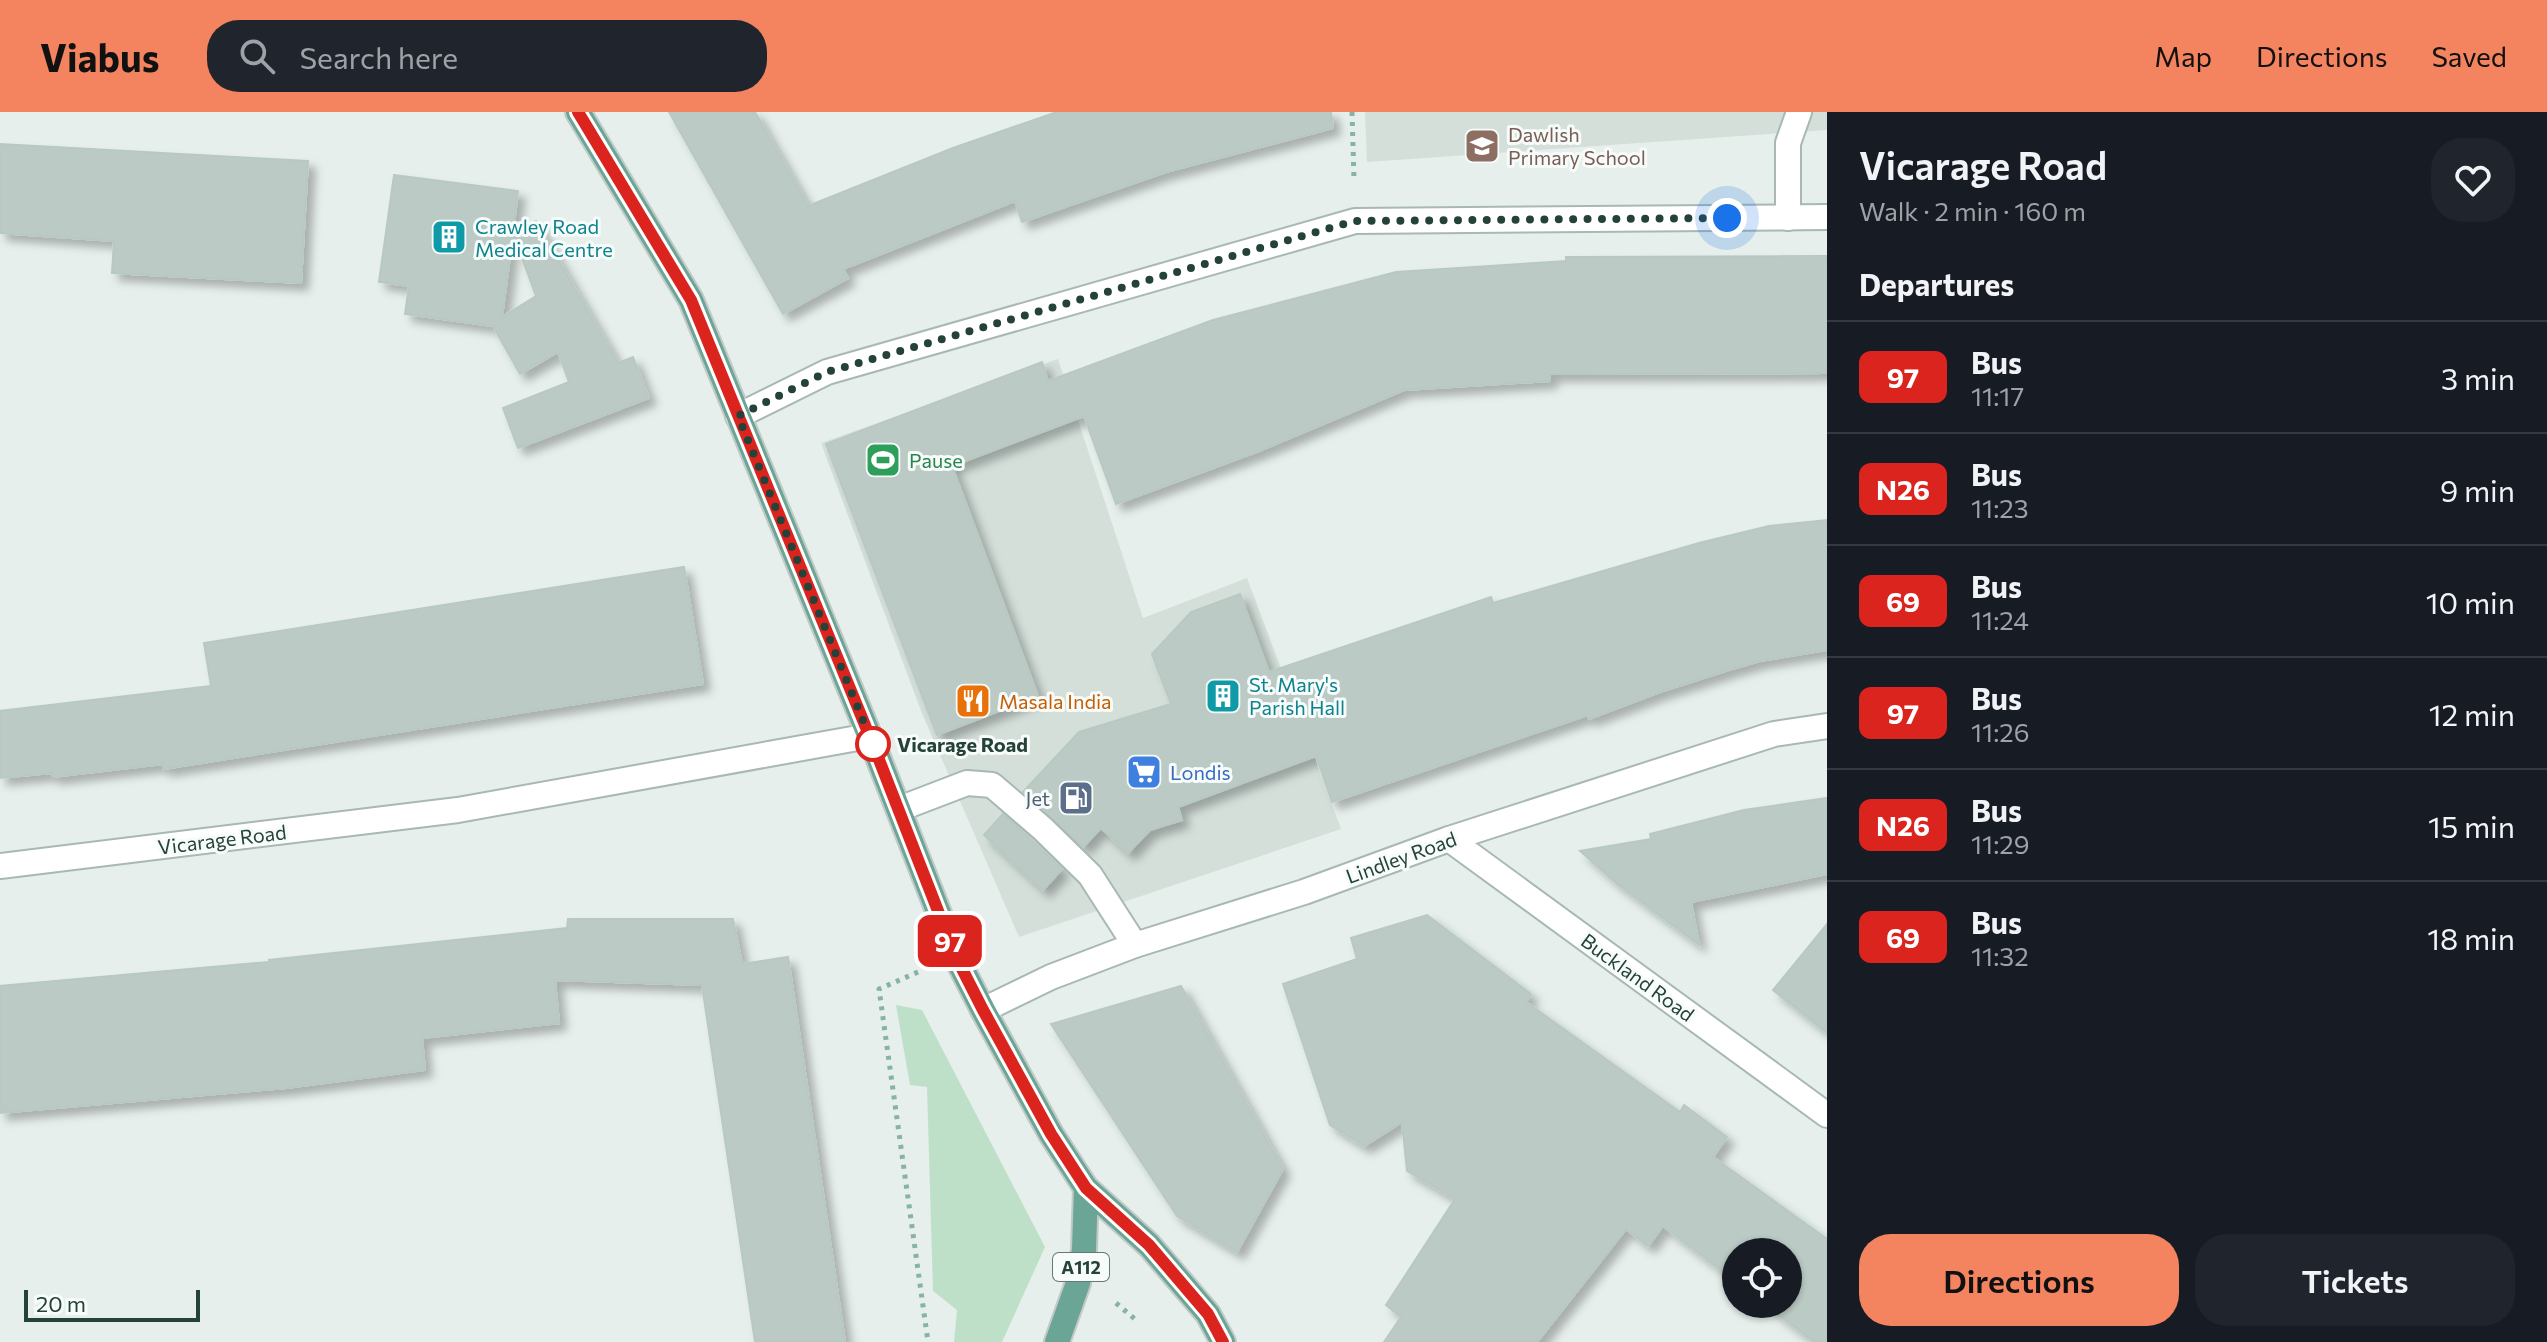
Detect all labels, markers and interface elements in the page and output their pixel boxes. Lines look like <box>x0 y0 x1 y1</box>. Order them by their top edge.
search box <box>207 20 767 92</box>
text: Viabus <box>40 33 159 80</box>
icon: search <box>235 34 279 78</box>
text: Search here <box>299 38 458 75</box>
text: Map <box>2154 39 2212 73</box>
text: Directions <box>2256 39 2387 73</box>
text: Saved <box>2431 39 2507 73</box>
place label: Dawlish Primary School <box>1508 122 1646 169</box>
school or university icon: Dawlish Primary School <box>1463 127 1501 165</box>
button: heart <box>2431 138 2515 222</box>
text: Vicarage Road <box>1859 141 2107 188</box>
text: Walk · 2 min · 160 m <box>1859 195 2086 226</box>
your location <box>1707 198 1747 238</box>
place label: Crawley Road Medical Centre <box>475 214 613 261</box>
building icon: Crawley Road Medical Centre <box>430 218 468 256</box>
text: Departures <box>1859 265 2014 302</box>
text: Bus <box>1971 343 2022 380</box>
text: 3 min <box>2441 359 2515 396</box>
text: 97 <box>1887 360 1919 394</box>
text: 11:17 <box>1971 380 2024 411</box>
sports icon: Pause <box>864 441 902 479</box>
place label: Pause <box>909 448 963 472</box>
text: Bus <box>1971 455 2022 492</box>
text: 9 min <box>2440 471 2515 508</box>
text: N26 <box>1876 472 1930 506</box>
text: 11:23 <box>1971 492 2029 523</box>
text: Bus <box>1971 567 2022 604</box>
text: 10 min <box>2426 583 2515 620</box>
text: 69 <box>1886 584 1920 618</box>
text: 11:24 <box>1971 604 2029 635</box>
place label: St. Mary's Parish Hall <box>1249 672 1345 719</box>
building icon: St. Mary's Parish Hall <box>1204 677 1242 715</box>
text: Bus <box>1971 679 2022 716</box>
restaurant icon: Masala India <box>954 682 992 720</box>
place label: Masala India <box>999 689 1112 713</box>
text: 12 min <box>2429 695 2515 732</box>
text: 97 <box>1887 696 1919 730</box>
text: 11:26 <box>1971 716 2030 747</box>
marker: Vicarage Road <box>856 727 890 761</box>
place label: Vicarage Road <box>897 732 1028 756</box>
supermarket icon: Londis <box>1125 753 1163 791</box>
place label: Londis <box>1170 760 1231 784</box>
fuel station icon: Jet <box>1057 779 1095 817</box>
place label: Jet <box>1026 786 1050 810</box>
text: Bus <box>1971 791 2022 828</box>
text: 15 min <box>2428 807 2515 844</box>
text: N26 <box>1876 808 1930 842</box>
street label: Vicarage Road <box>156 819 288 859</box>
street label: Lindley Road <box>1342 826 1460 888</box>
text: 11:29 <box>1971 828 2030 859</box>
text: Bus <box>1971 903 2022 940</box>
line badge: 97 <box>914 915 986 967</box>
text: 18 min <box>2427 919 2515 956</box>
text: 69 <box>1886 920 1920 954</box>
text: 97 <box>934 924 966 958</box>
street label: Buckland Road <box>1577 928 1699 1026</box>
text: 11:32 <box>1971 940 2029 971</box>
button: Directions <box>1859 1234 2179 1326</box>
button: Tickets <box>2195 1234 2515 1326</box>
map controls <box>1722 1238 1802 1318</box>
button: locate <box>1722 1238 1802 1318</box>
road number: A112 <box>1053 1253 1109 1281</box>
scale bar <box>24 1286 200 1322</box>
text: 20 m <box>36 1290 86 1317</box>

